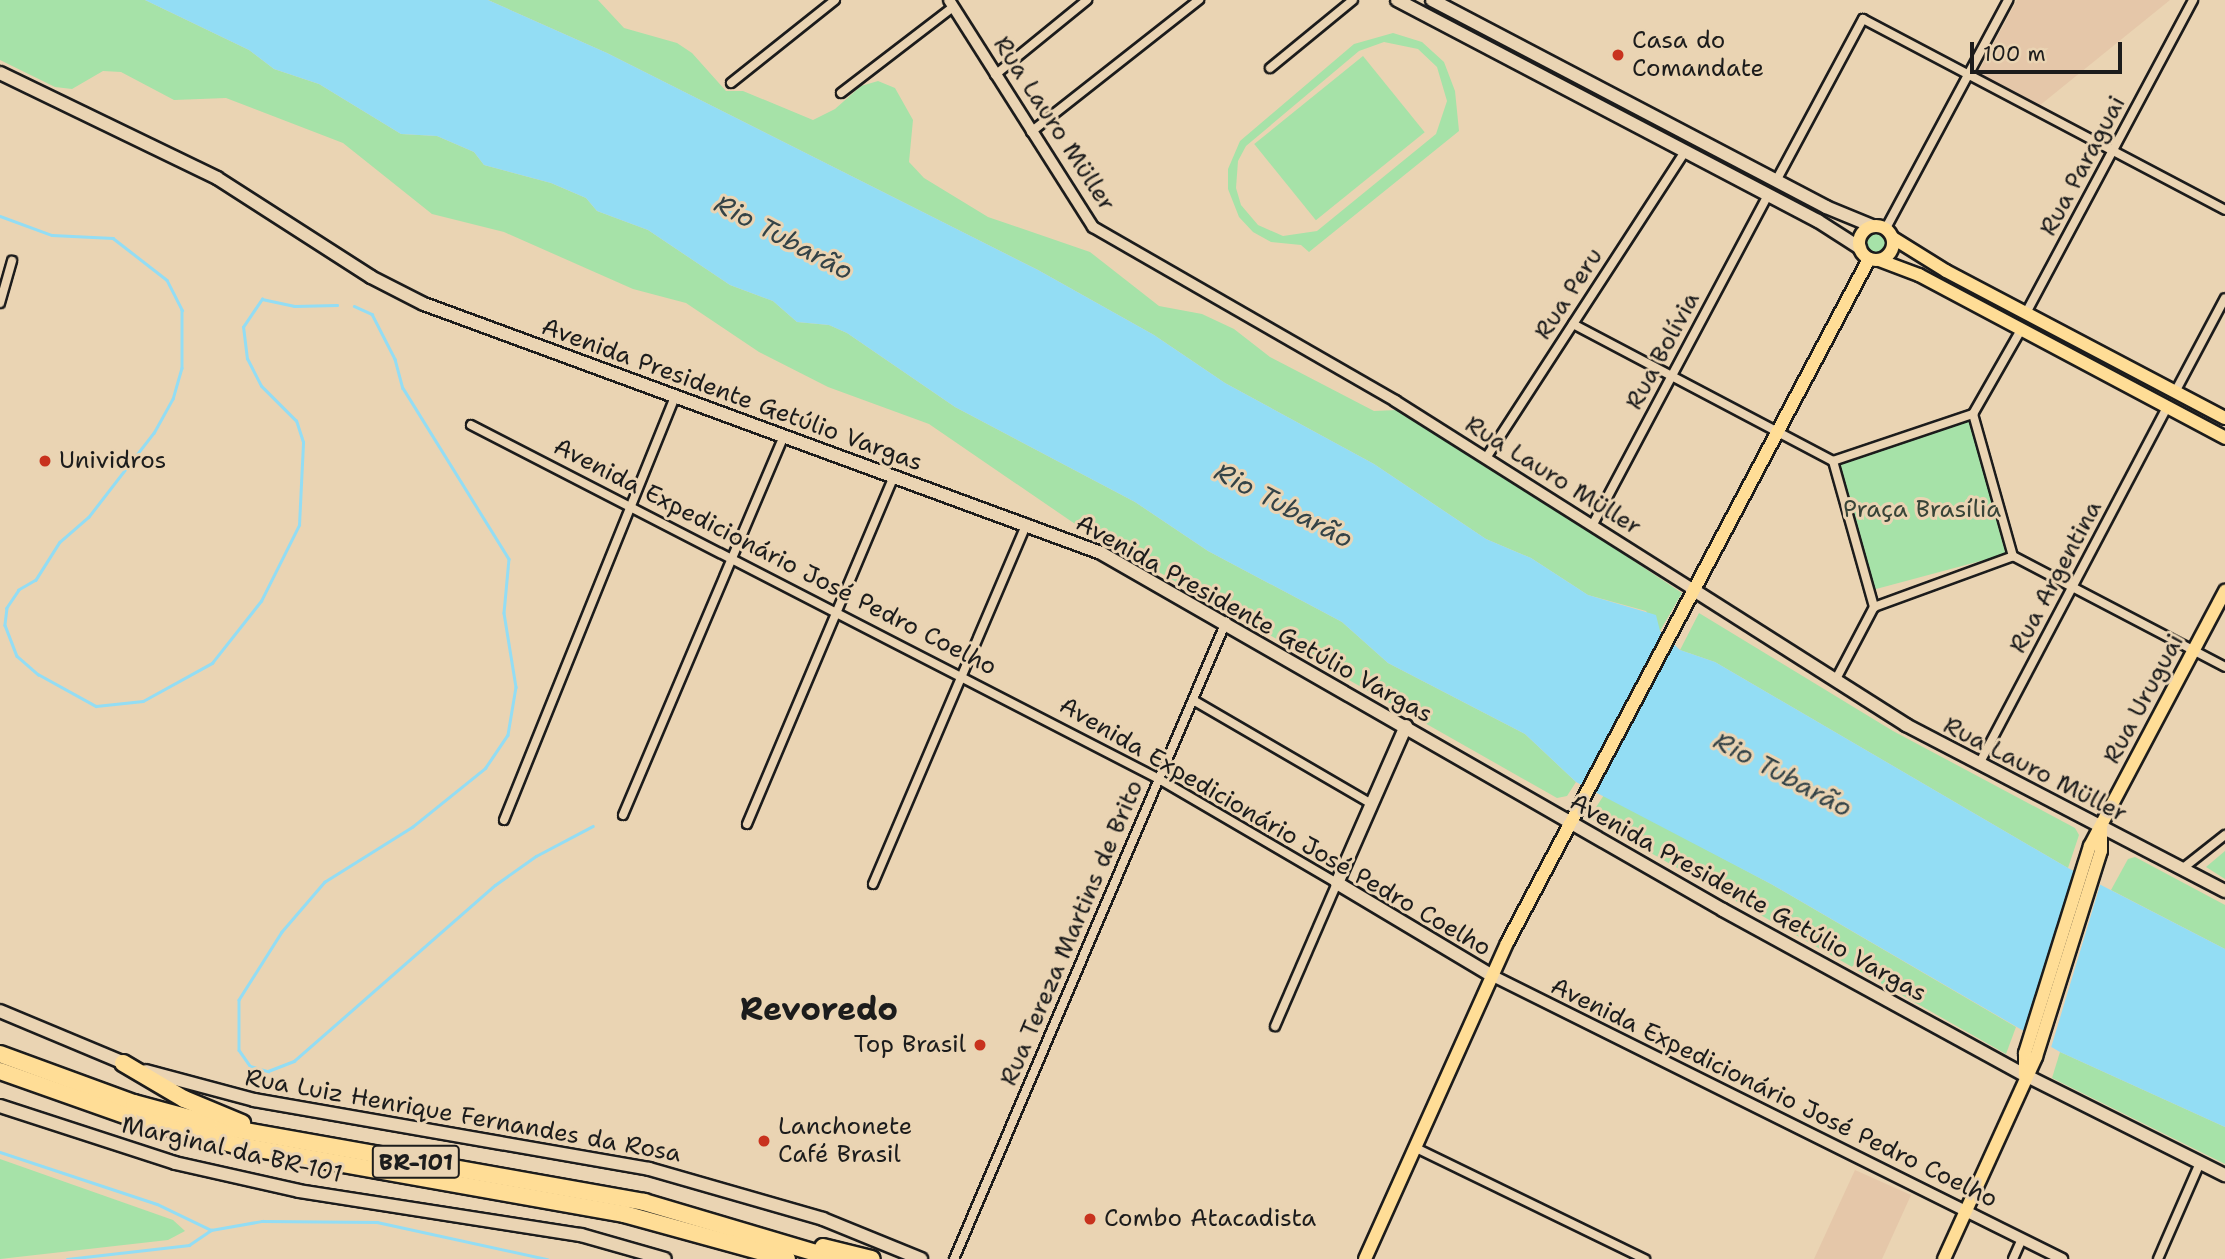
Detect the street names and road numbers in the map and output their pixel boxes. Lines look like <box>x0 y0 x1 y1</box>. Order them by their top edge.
street label: Rua Lauro Müller <box>987 31 1121 217</box>
street label: Rua Paraguai <box>2034 91 2132 241</box>
street label: Rua Peru <box>1529 243 1609 345</box>
street label: Rua Bolívia <box>1620 287 1706 415</box>
street label: Avenida Presidente Getúlio Vargas <box>538 313 926 477</box>
street label: Rua Lauro Müller <box>1460 410 1646 542</box>
street label: Avenida Expedicionário José Pedro Coelho <box>549 432 1001 682</box>
street label: Rua Argentina <box>2004 496 2108 658</box>
street label: Avenida Presidente Getúlio Vargas <box>1071 509 1437 729</box>
street label: Rua Uruguai <box>2098 629 2190 769</box>
street label: Avenida Expedicionário José Pedro Coelho <box>1054 691 1496 963</box>
street label: Rua Lauro Müller <box>1938 711 2132 829</box>
street label: Rua Tereza Martins de Brito <box>994 776 1150 1090</box>
street label: Avenida Presidente Getúlio Vargas <box>1565 788 1931 1008</box>
street label: Avenida Expedicionário José Pedro Coelho <box>1546 972 2002 1214</box>
street label: Rua Luiz Henrique Fernandes da Rosa <box>243 1063 683 1169</box>
street label: Marginal da BR-101 <box>119 1111 345 1189</box>
road number: BR-101 <box>370 1142 462 1182</box>

